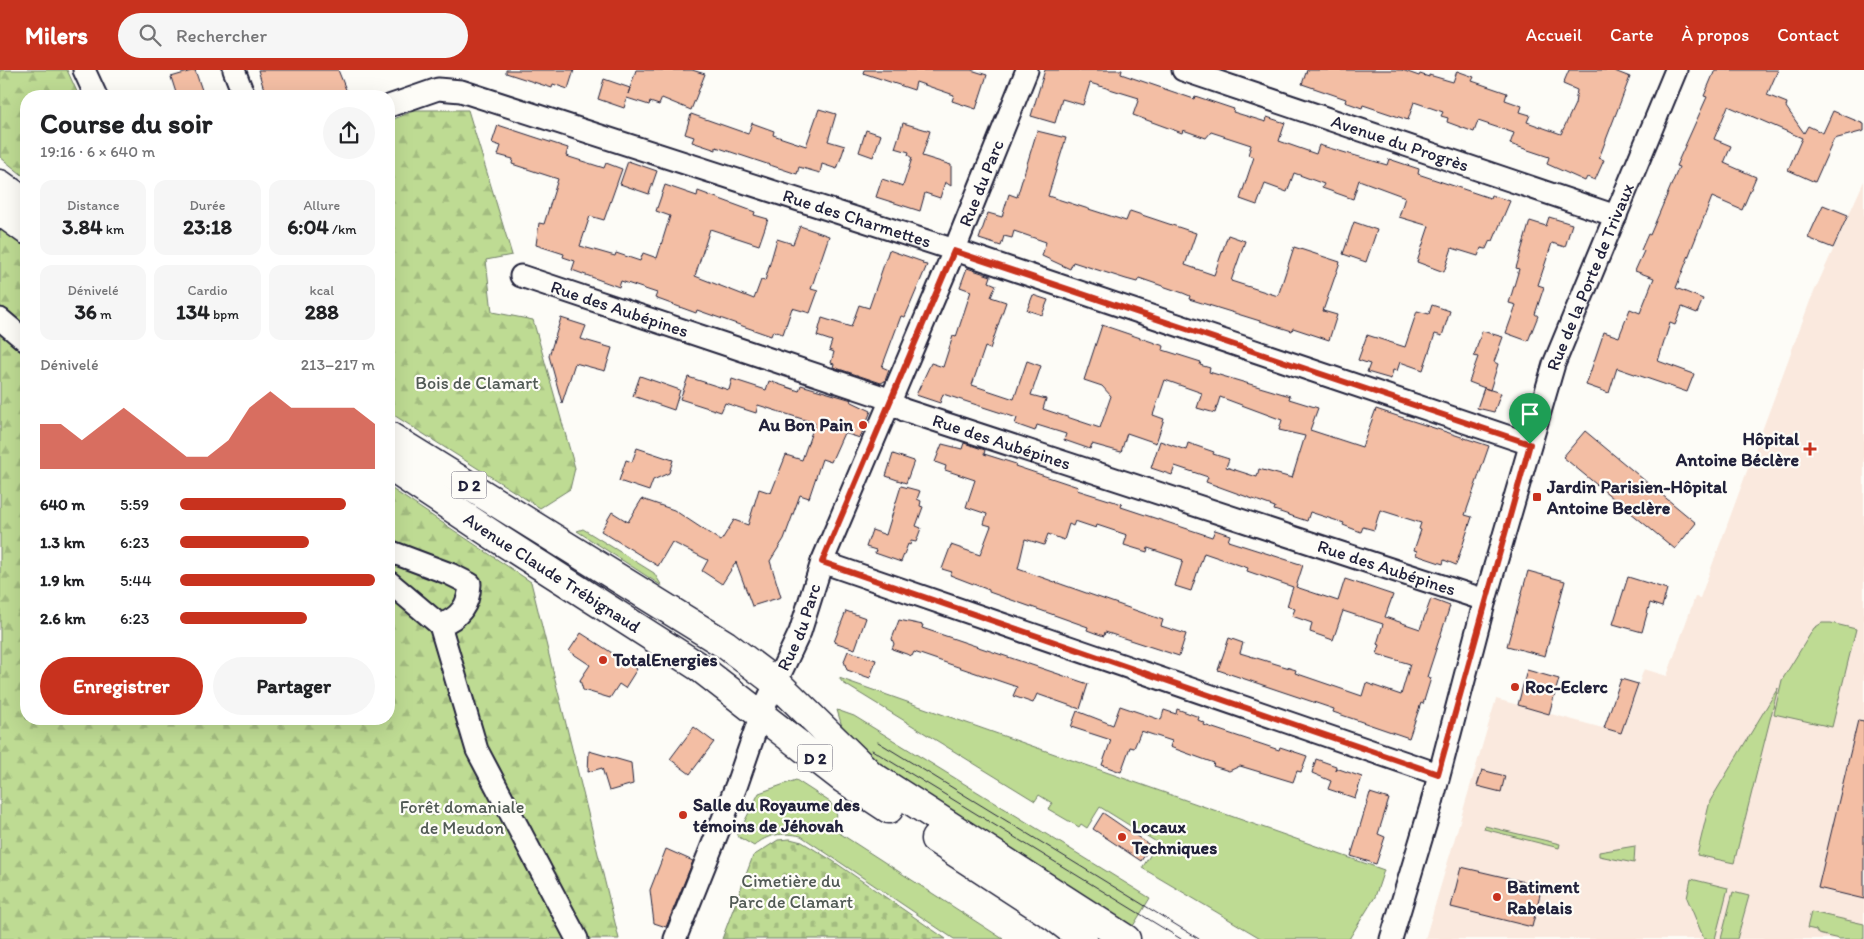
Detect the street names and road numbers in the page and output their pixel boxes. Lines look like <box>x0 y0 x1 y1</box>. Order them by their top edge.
street label: Avenue du Progrès <box>1328 110 1472 177</box>
street label: Rue du Parc <box>954 137 1009 230</box>
street label: Rue de la Porte de Trivaux <box>1542 179 1639 373</box>
street label: Rue des Charmettes <box>780 184 934 253</box>
street label: Rue des Aubépines <box>548 276 691 342</box>
street label: Rue des Aubépines <box>930 409 1073 475</box>
road number: D 2 <box>452 472 486 498</box>
street label: Avenue Claude Trébignaud <box>460 508 645 638</box>
street label: Rue des Aubépines <box>1315 535 1458 601</box>
street label: Rue du Parc <box>772 581 826 674</box>
road number: D 2 <box>798 744 832 771</box>

